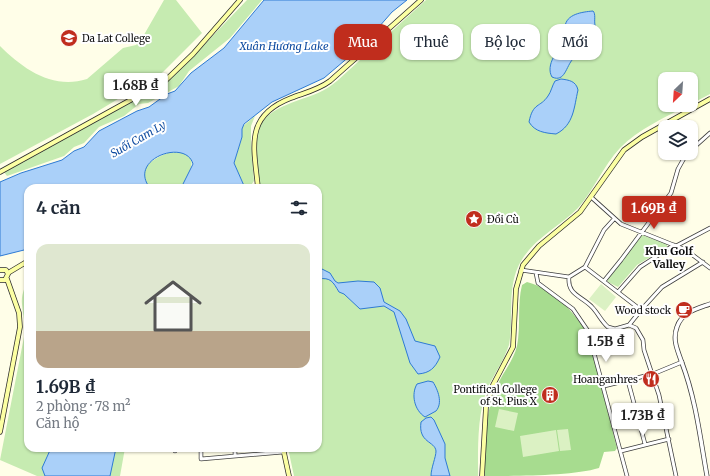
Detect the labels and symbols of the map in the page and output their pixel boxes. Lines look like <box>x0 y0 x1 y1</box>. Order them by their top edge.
school or university icon: Da Lat College <box>59 28 79 48</box>
place label: Da Lat College <box>82 32 150 45</box>
water label: Xuân Hương Lake <box>238 39 329 53</box>
north arrow <box>658 72 698 112</box>
pin: 1.68B ₫ <box>99 73 173 107</box>
water label: Suối Cam Ly <box>108 118 168 160</box>
pin: 1.69B ₫ <box>617 196 691 230</box>
place icon: Đồi Cù <box>464 209 484 229</box>
place label: Đồi Cù <box>487 213 519 226</box>
district label: Khu Golf Valley <box>645 244 693 271</box>
cafe icon: Wood stock <box>674 300 694 320</box>
place label: Wood stock <box>614 304 672 317</box>
pin: 1.5B ₫ <box>573 329 639 363</box>
restaurant icon: Hoanganhres <box>641 369 661 389</box>
place label: Hoanganhres <box>573 373 638 386</box>
place label: Pontifical College of St. Pius X <box>453 383 538 408</box>
building icon: Pontifical College of St. Pius X <box>540 385 560 405</box>
pin: 1.73B ₫ <box>606 403 680 437</box>

